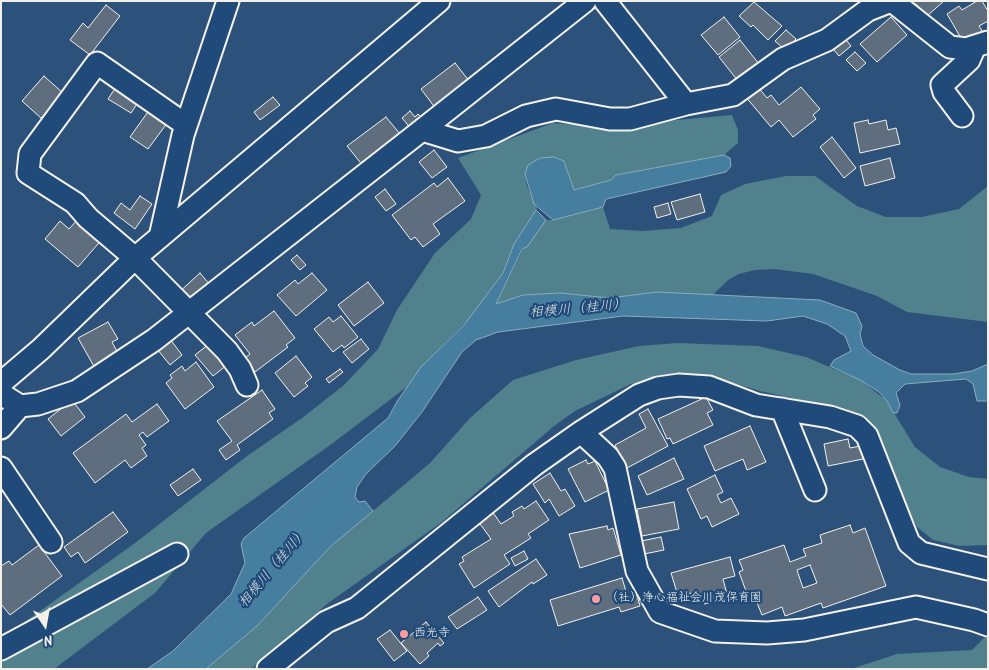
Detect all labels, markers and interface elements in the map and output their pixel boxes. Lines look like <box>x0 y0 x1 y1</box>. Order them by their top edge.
water label: 相模川（桂川） <box>528 297 628 323</box>
water label: 相模川（桂川） <box>236 526 312 612</box>
place label: （社）浄心福祉会川茂保育園 <box>606 592 762 606</box>
marker: （社）浄心福祉会川茂保育園 <box>590 593 602 605</box>
north arrow <box>20 600 70 650</box>
place label: 西光寺 <box>414 627 450 641</box>
text: N <box>42 628 55 651</box>
marker: 西光寺 <box>398 628 410 640</box>

